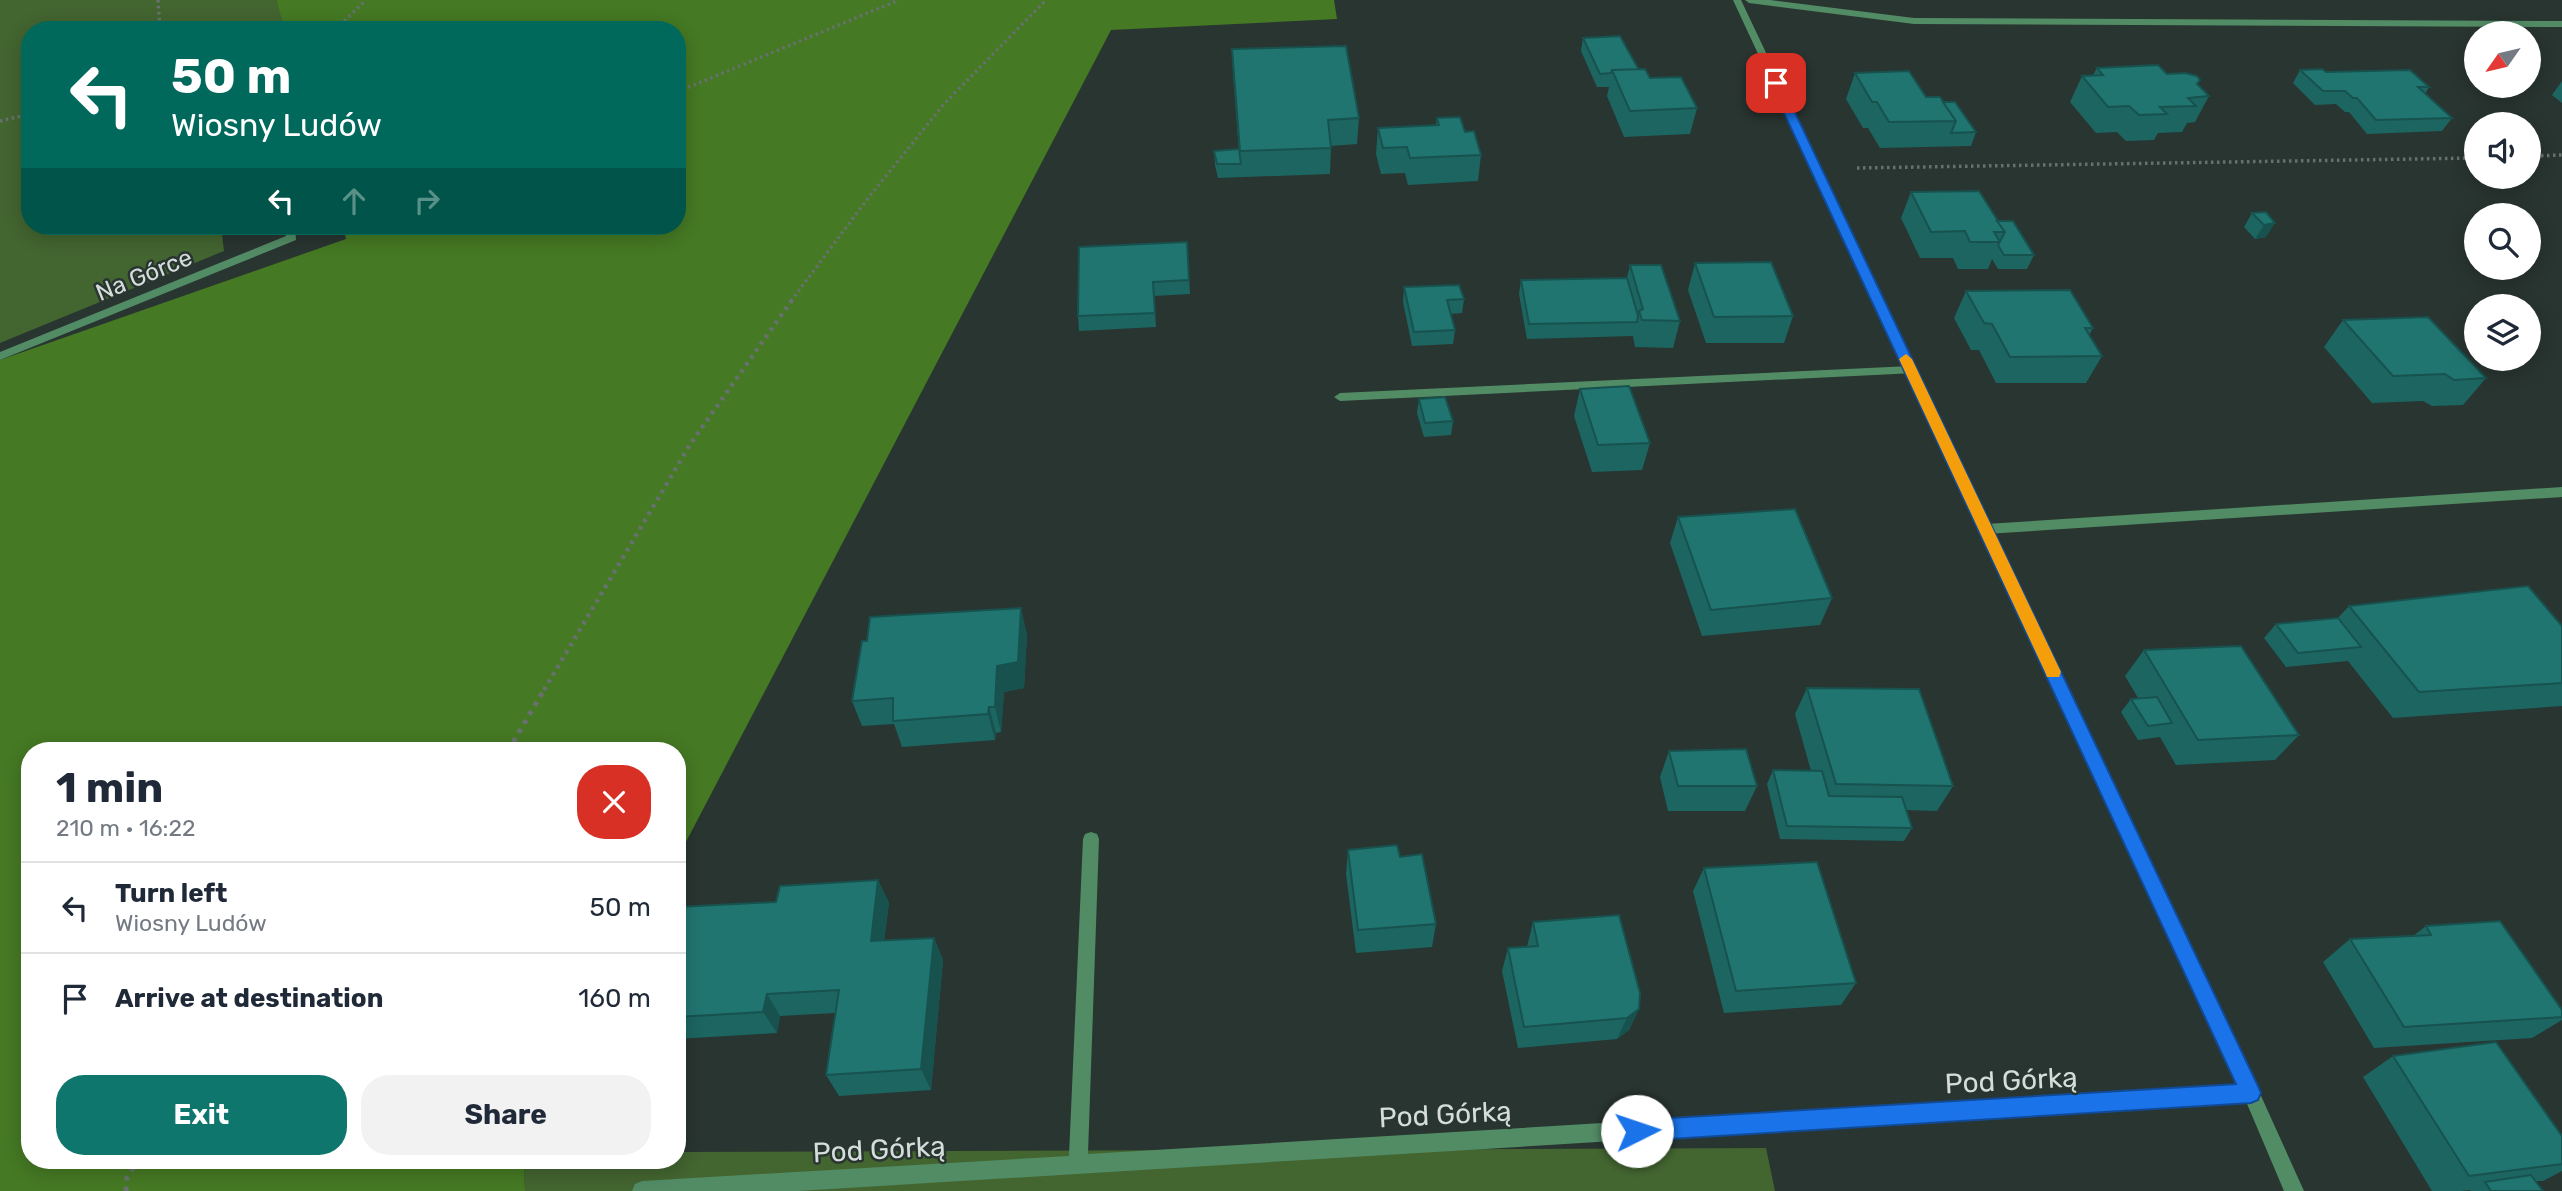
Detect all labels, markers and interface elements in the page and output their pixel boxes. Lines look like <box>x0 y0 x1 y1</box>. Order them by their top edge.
north arrow <box>2464 21 2541 98</box>
map controls <box>2464 21 2541 371</box>
text: 50 m <box>171 47 291 105</box>
icon: left <box>56 49 147 140</box>
pin <box>1746 53 1806 113</box>
icon: arrive <box>1757 64 1795 102</box>
text: Wiosny Ludów <box>171 106 382 144</box>
button: sound <box>2464 112 2541 189</box>
icon: left <box>262 182 300 220</box>
icon: ahead <box>335 182 373 220</box>
icon: right <box>408 182 446 220</box>
button: search <box>2464 203 2541 280</box>
street label: Na Górce <box>92 243 196 307</box>
button: layers <box>2464 294 2541 371</box>
text: 1 min <box>56 763 163 813</box>
button: close <box>577 765 651 839</box>
text: 210 m · 16:22 <box>56 814 196 842</box>
text: Turn left <box>115 878 227 909</box>
icon: left <box>56 889 94 927</box>
text: 50 m <box>590 892 651 923</box>
text: Wiosny Ludów <box>115 909 267 937</box>
icon: arrive <box>56 980 94 1018</box>
text: Arrive at destination <box>115 983 383 1014</box>
text: 160 m <box>578 983 651 1014</box>
street label: Pod Górką <box>1944 1061 2078 1100</box>
button: Exit <box>56 1075 347 1155</box>
button: Share <box>361 1075 651 1155</box>
position arrow <box>1600 1094 1674 1168</box>
street label: Pod Górką <box>1378 1095 1512 1134</box>
street label: Pod Górką <box>812 1130 946 1169</box>

